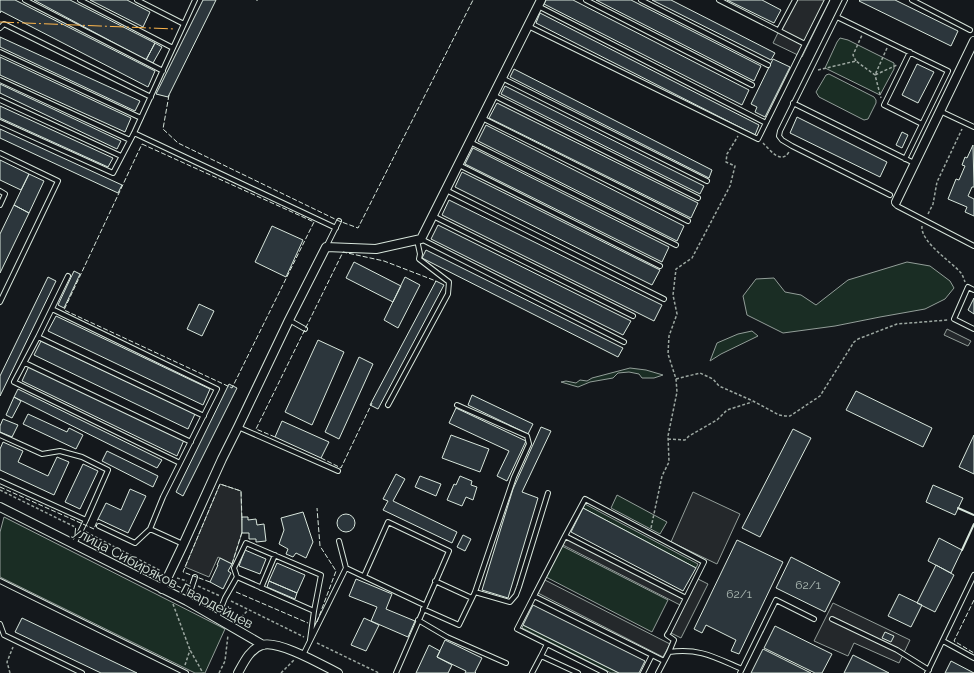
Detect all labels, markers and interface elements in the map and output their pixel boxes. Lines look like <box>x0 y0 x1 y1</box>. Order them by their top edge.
street label: улица Сибиряков-Гвардейцев <box>70 523 256 631</box>
house number: 62/1 <box>795 578 821 592</box>
house number: 62/1 <box>726 587 752 601</box>

